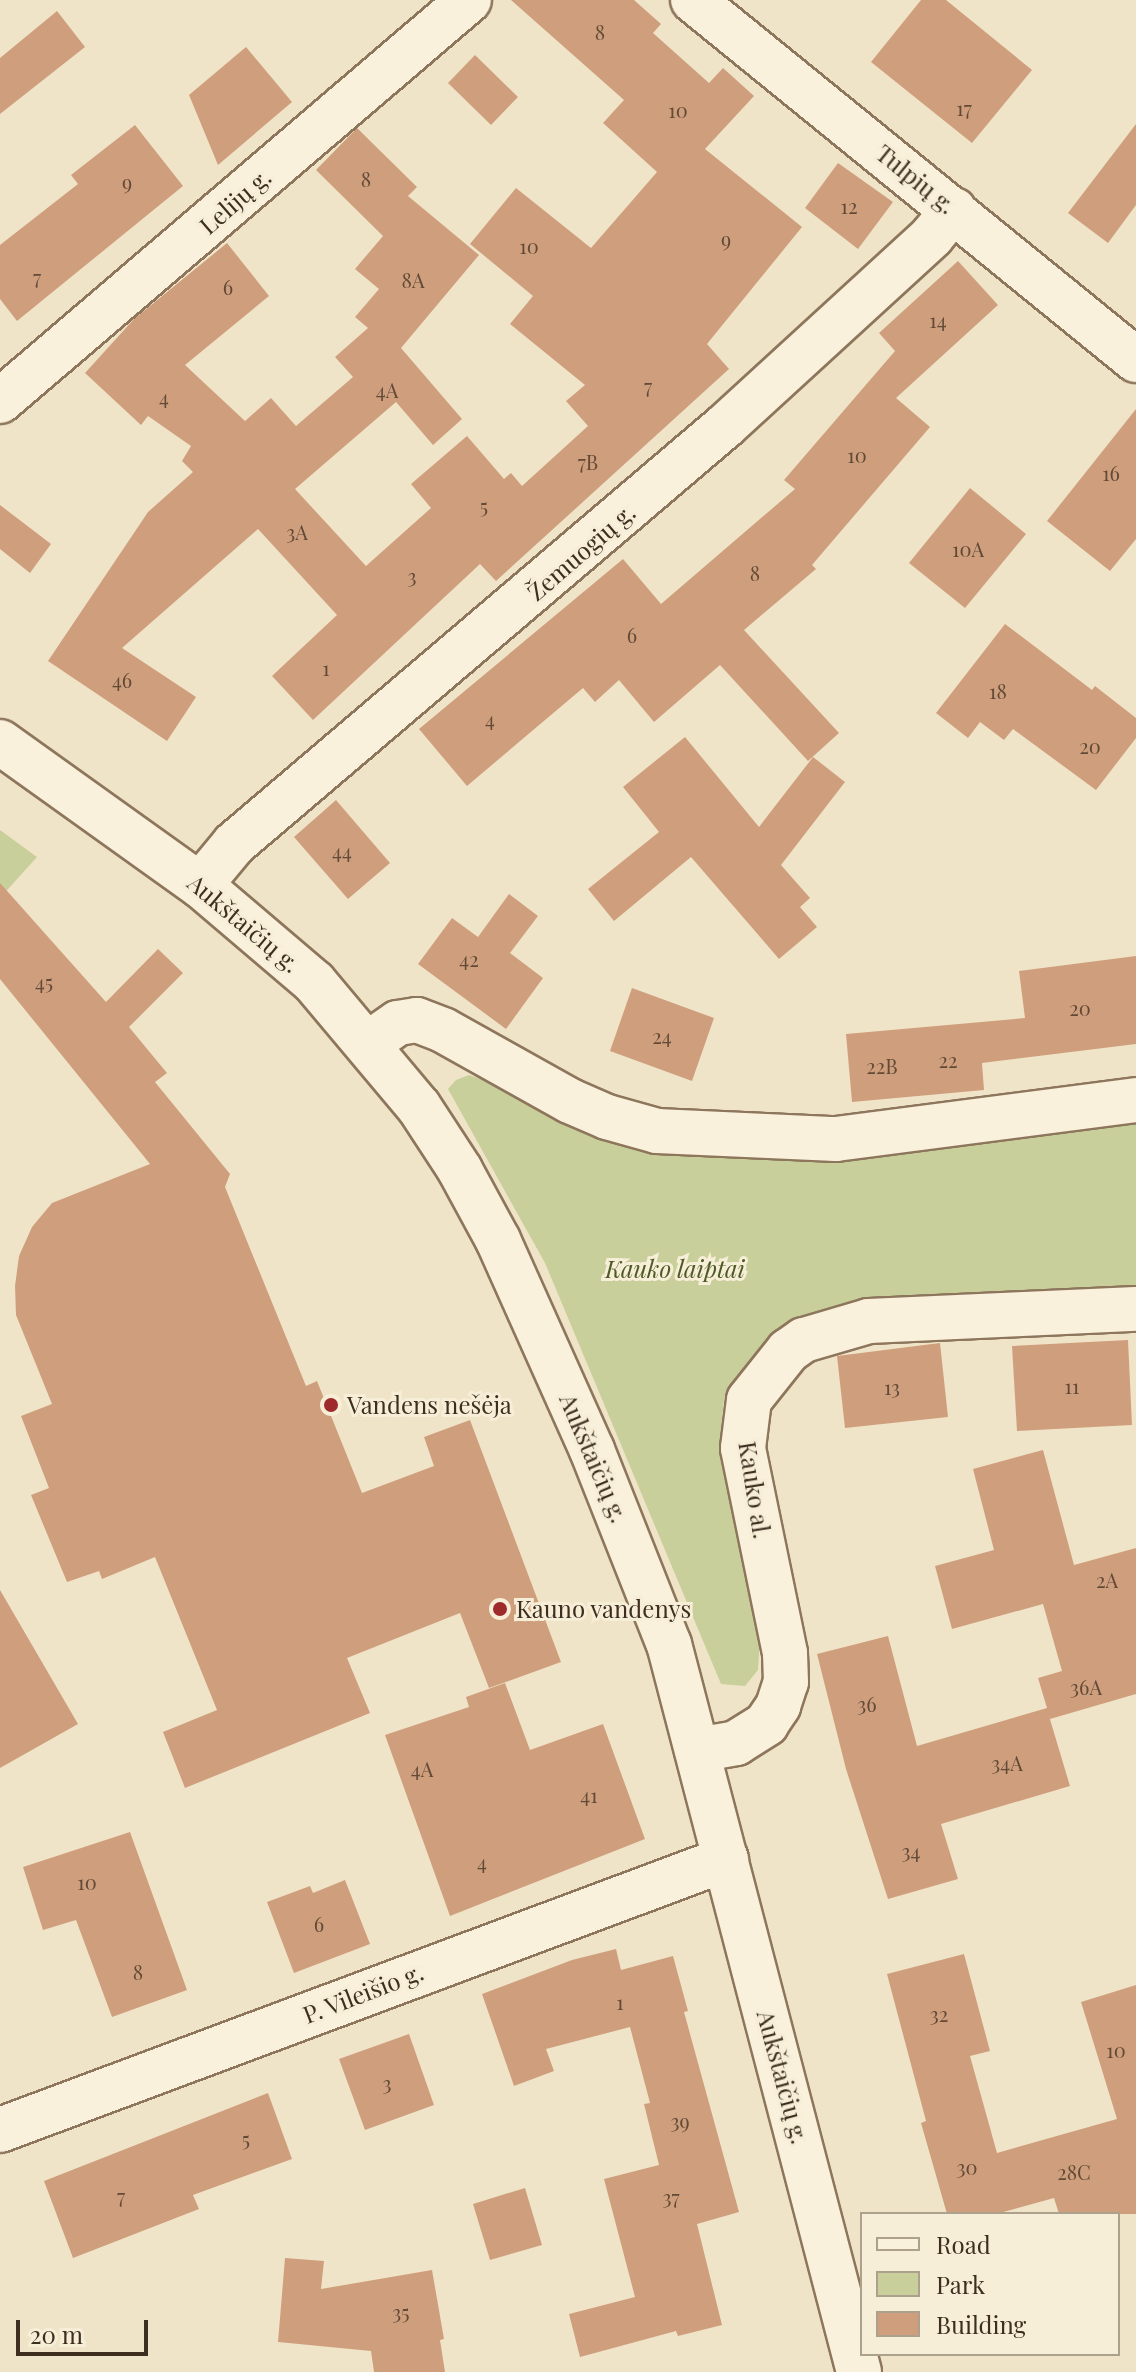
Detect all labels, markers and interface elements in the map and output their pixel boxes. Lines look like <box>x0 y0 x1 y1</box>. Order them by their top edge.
house number: 8 <box>595 19 605 43</box>
house number: 17 <box>956 95 972 119</box>
house number: 10 <box>668 97 688 121</box>
street label: Tulpių g. <box>871 138 961 220</box>
street label: Lelijų g. <box>193 162 277 240</box>
house number: 8 <box>361 166 371 190</box>
house number: 9 <box>122 169 132 193</box>
house number: 12 <box>841 193 857 217</box>
house number: 9 <box>721 226 731 250</box>
house number: 10 <box>519 233 539 257</box>
house number: 7 <box>33 264 41 288</box>
house number: 8A <box>402 267 424 291</box>
house number: 6 <box>223 274 233 298</box>
house number: 14 <box>929 307 947 331</box>
house number: 7 <box>644 373 652 397</box>
house number: 4A <box>376 377 398 401</box>
house number: 4 <box>159 384 169 408</box>
house number: 10 <box>847 442 867 466</box>
house number: 7B <box>578 449 598 473</box>
house number: 16 <box>1102 460 1120 484</box>
house number: 5 <box>480 493 488 517</box>
street label: Žemuogių g. <box>521 497 641 607</box>
house number: 3A <box>286 519 308 543</box>
house number: 10A <box>952 536 984 560</box>
house number: 8 <box>750 560 760 584</box>
house number: 3 <box>407 563 417 587</box>
house number: 6 <box>627 622 637 646</box>
house number: 1 <box>322 655 330 679</box>
house number: 46 <box>112 667 132 691</box>
house number: 18 <box>989 678 1007 702</box>
house number: 4 <box>485 706 495 730</box>
house number: 20 <box>1079 733 1101 757</box>
house number: 44 <box>332 838 352 862</box>
street label: Aukštaičių g. <box>182 868 306 978</box>
house number: 42 <box>459 946 479 970</box>
house number: 45 <box>35 969 53 993</box>
house number: 20 <box>1069 995 1091 1019</box>
house number: 24 <box>652 1023 672 1047</box>
house number: 22 <box>938 1047 958 1071</box>
house number: 22B <box>866 1053 898 1077</box>
park label: Kauko laiptai <box>605 1255 745 1283</box>
house number: 11 <box>1065 1373 1079 1397</box>
house number: 13 <box>884 1374 900 1398</box>
street label: Aukštaičių g. <box>554 1389 634 1527</box>
place label: Vandens nešėja <box>347 1391 512 1419</box>
marker: Vandens nešėja <box>322 1396 340 1414</box>
street label: Kauko al. <box>733 1439 777 1541</box>
house number: 2A <box>1096 1567 1118 1591</box>
place label: Kauno vandenys <box>516 1595 692 1623</box>
marker: Kauno vandenys <box>491 1600 509 1618</box>
house number: 36A <box>1070 1674 1102 1698</box>
house number: 36 <box>857 1691 877 1715</box>
house number: 34A <box>991 1750 1023 1774</box>
house number: 4A <box>411 1756 433 1780</box>
house number: 41 <box>580 1782 598 1806</box>
house number: 34 <box>902 1838 920 1862</box>
house number: 4 <box>477 1849 487 1873</box>
house number: 10 <box>77 1869 97 1893</box>
house number: 6 <box>314 1911 324 1935</box>
street label: P. Vileišio g. <box>298 1957 428 2029</box>
house number: 8 <box>133 1959 143 1983</box>
house number: 1 <box>616 1989 624 2013</box>
house number: 32 <box>930 2001 948 2025</box>
street label: Aukštaičių g. <box>751 2007 815 2147</box>
house number: 10 <box>1106 2037 1126 2061</box>
house number: 3 <box>382 2070 392 2094</box>
house number: 39 <box>670 2108 690 2132</box>
house number: 5 <box>242 2126 250 2150</box>
house number: 30 <box>956 2154 978 2178</box>
house number: 28C <box>1057 2159 1091 2183</box>
house number: 7 <box>117 2183 125 2207</box>
house number: 37 <box>662 2184 680 2208</box>
legend <box>860 2212 1120 2356</box>
text: Road <box>936 2228 991 2260</box>
text: Park <box>936 2268 985 2300</box>
house number: 35 <box>392 2299 410 2323</box>
scale bar <box>20 2304 152 2354</box>
text: Building <box>936 2308 1026 2340</box>
text: 20 m <box>30 2318 83 2350</box>

